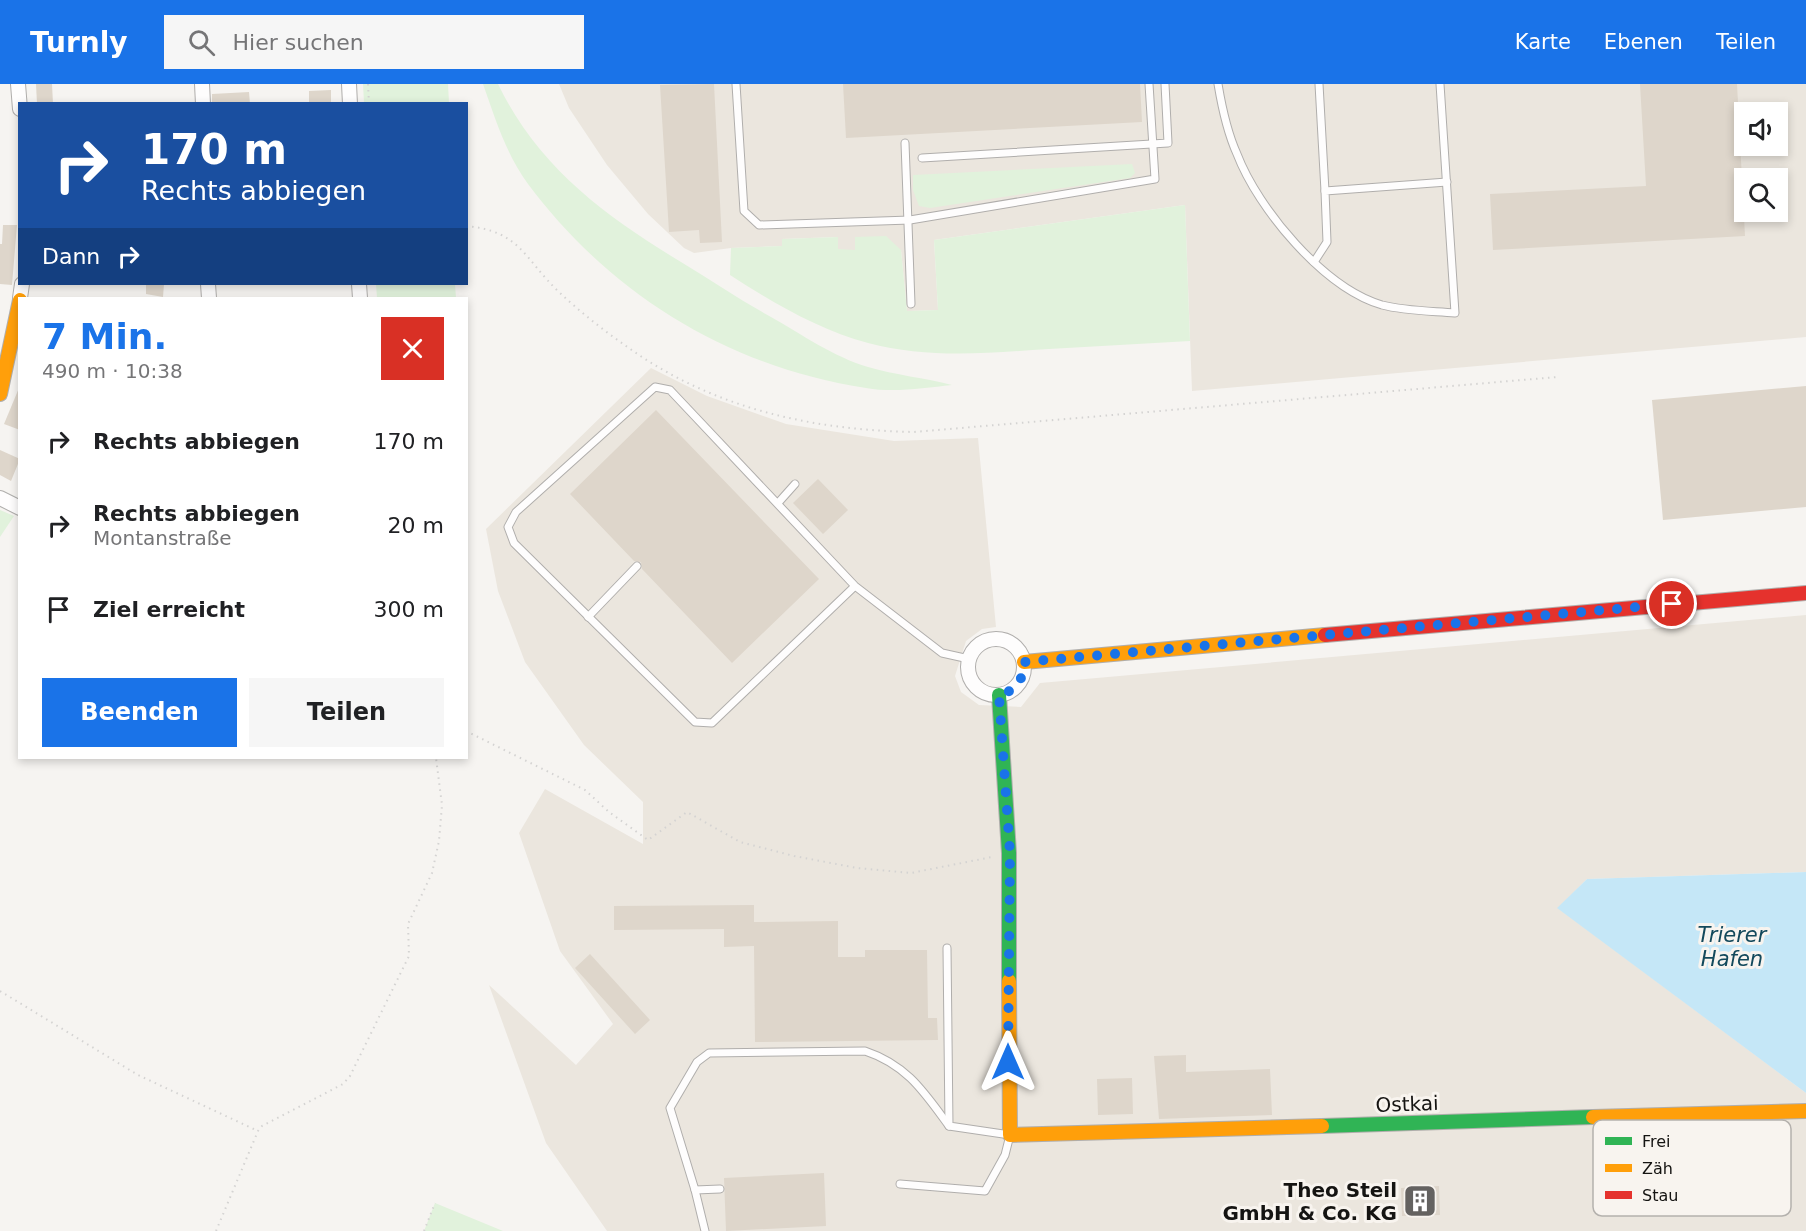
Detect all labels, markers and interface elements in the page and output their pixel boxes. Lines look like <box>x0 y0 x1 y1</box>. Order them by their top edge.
search box <box>164 15 584 69</box>
text: Turnly <box>30 26 128 59</box>
icon: search <box>185 26 218 59</box>
text: Hier suchen <box>233 30 364 55</box>
text: Karte <box>1515 30 1571 54</box>
text: Ebenen <box>1604 30 1683 54</box>
text: Teilen <box>1716 30 1776 54</box>
map controls <box>1734 102 1788 222</box>
button: sound <box>1734 102 1788 156</box>
text: 170 m <box>141 125 287 174</box>
icon: right <box>42 126 120 204</box>
button: search <box>1734 168 1788 222</box>
text: Rechts abbiegen <box>141 175 366 206</box>
icon: right <box>112 240 145 273</box>
text: Dann <box>42 244 100 269</box>
text: 7 Min. <box>42 316 167 357</box>
button: close <box>381 317 444 380</box>
text: 490 m · 10:38 <box>42 359 183 383</box>
icon: right <box>42 425 75 458</box>
text: Rechts abbiegen <box>93 429 300 454</box>
text: 170 m <box>374 429 444 454</box>
text: Rechts abbiegen <box>93 501 300 526</box>
icon: right <box>42 509 75 542</box>
text: 20 m <box>388 513 444 538</box>
text: Montanstraße <box>93 526 232 550</box>
pin <box>1646 578 1697 629</box>
icon: arrive <box>1655 587 1688 620</box>
icon: arrive <box>42 593 75 626</box>
text: Ziel erreicht <box>93 597 245 622</box>
text: 300 m <box>374 597 444 622</box>
button: Beenden <box>42 678 237 747</box>
button: Teilen <box>249 678 444 747</box>
water label: Trierer Hafen <box>1698 923 1768 971</box>
position arrow <box>976 1030 1040 1094</box>
street label: Ostkai <box>1375 1091 1439 1117</box>
legend <box>1593 1120 1791 1216</box>
text: Frei <box>1642 1132 1671 1151</box>
text: Zäh <box>1642 1159 1673 1178</box>
place label: Theo Steil GmbH & Co. KG <box>1222 1178 1397 1225</box>
building icon: Theo Steil GmbH & Co. KG <box>1402 1183 1438 1219</box>
text: Stau <box>1642 1186 1678 1205</box>

